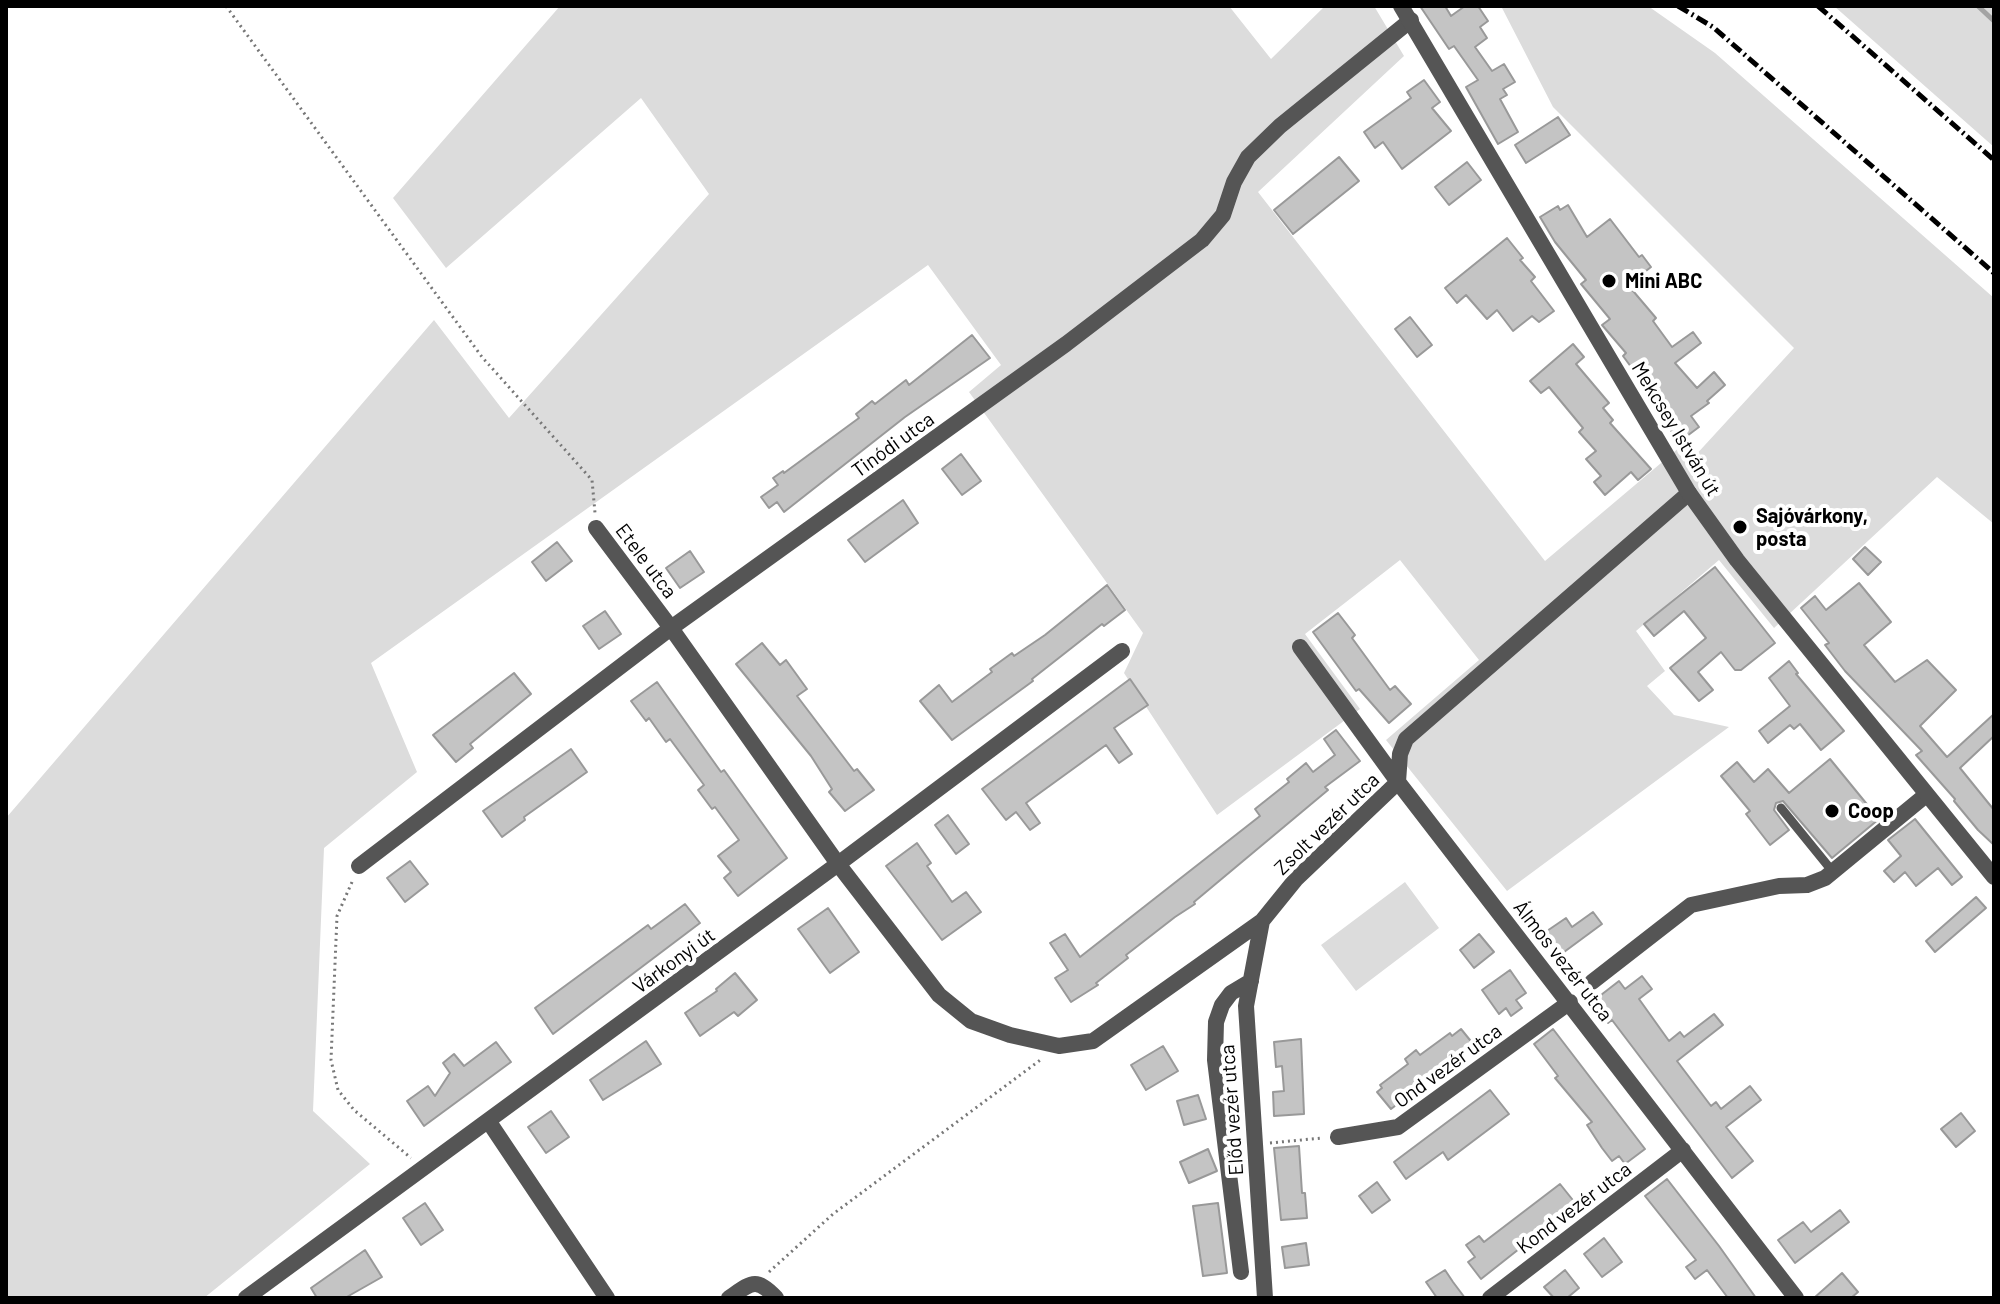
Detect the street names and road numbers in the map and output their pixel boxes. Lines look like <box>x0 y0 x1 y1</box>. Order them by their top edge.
street label: Mekcsey István út <box>1626 357 1726 501</box>
street label: Tinódi utca <box>847 407 939 483</box>
street label: Etele utca <box>610 519 682 603</box>
street label: Zsolt vezér utca <box>1270 768 1384 880</box>
street label: Álmos vezér utca <box>1508 896 1618 1026</box>
street label: Várkonyi út <box>628 923 720 999</box>
street label: Ond vezér utca <box>1390 1019 1506 1113</box>
street label: Előd vezér utca <box>1215 1044 1249 1176</box>
street label: Kond vezér utca <box>1512 1157 1636 1259</box>

